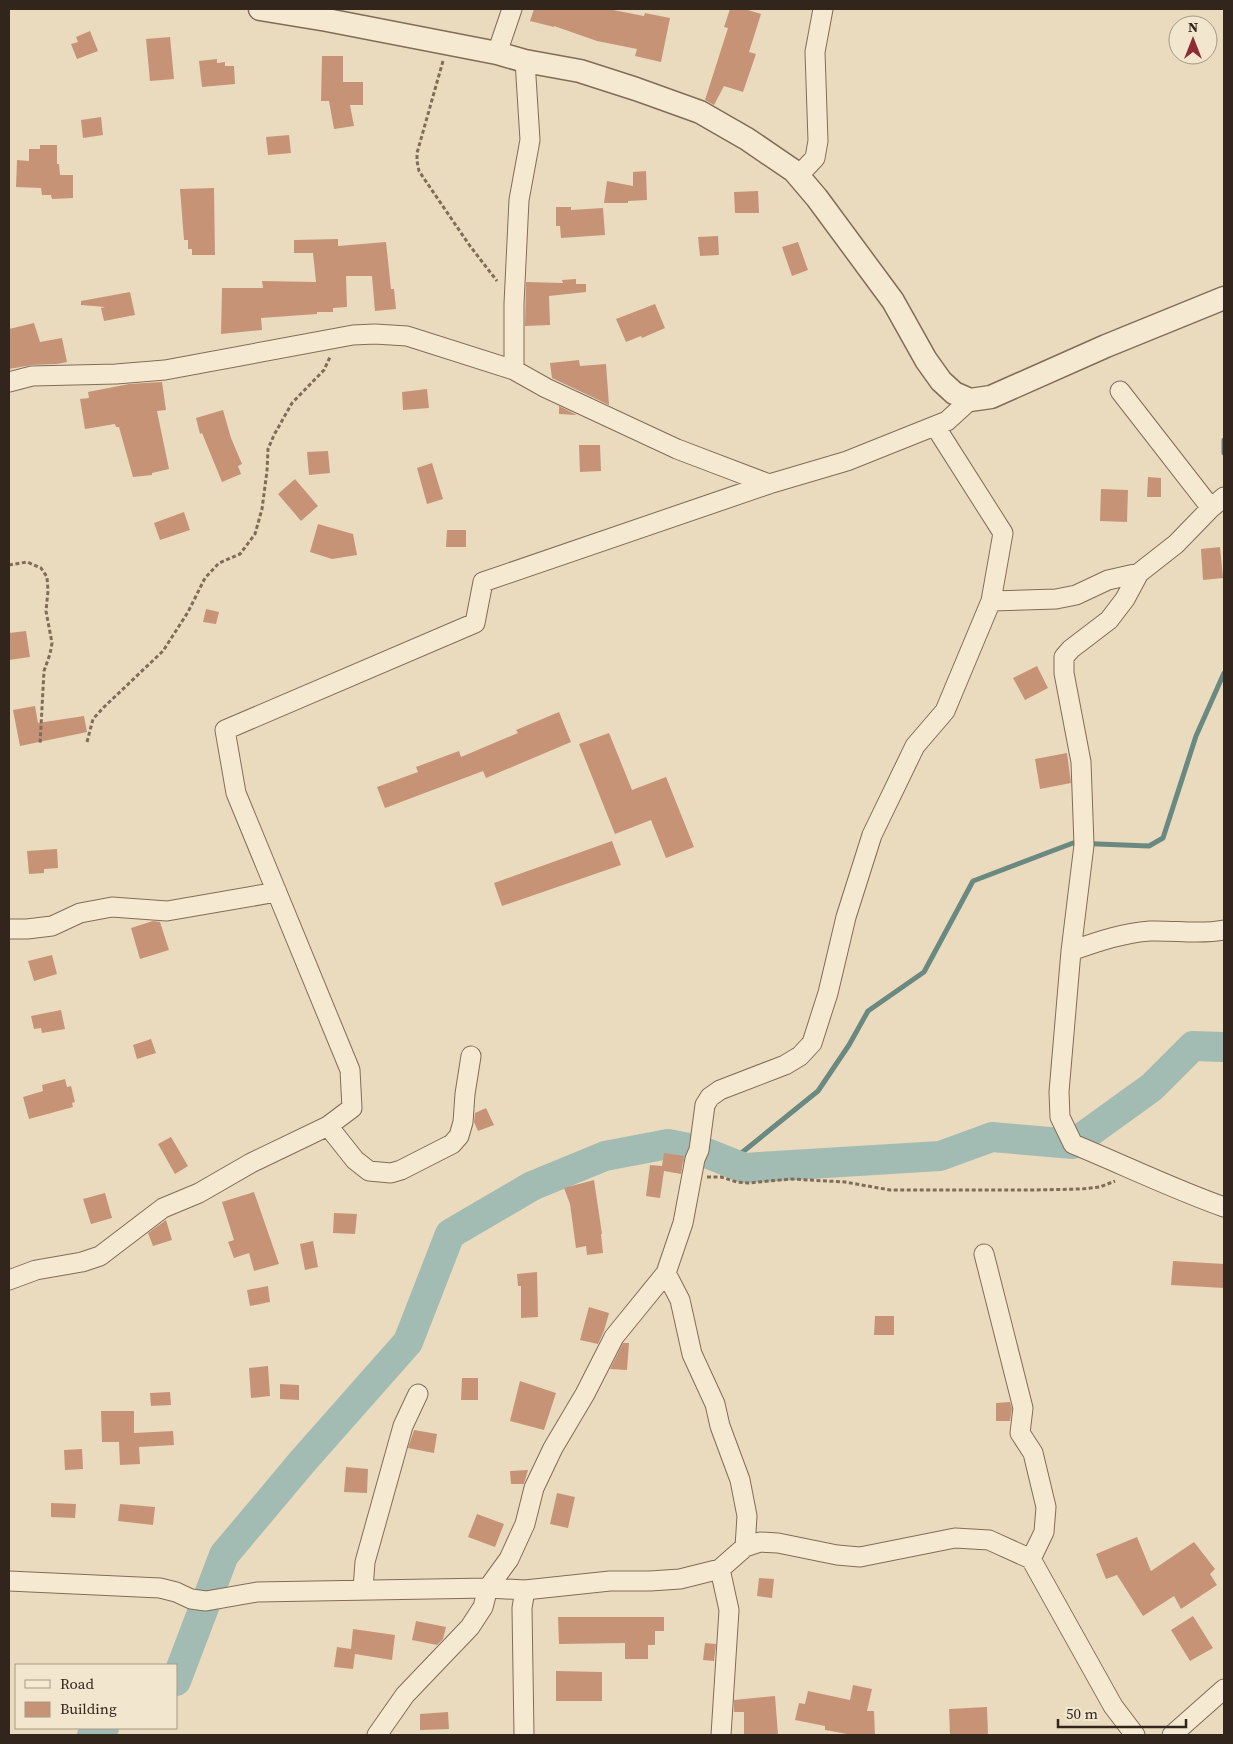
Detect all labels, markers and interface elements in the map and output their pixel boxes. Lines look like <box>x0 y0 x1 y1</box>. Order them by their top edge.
north arrow <box>1168 15 1218 65</box>
text: N <box>1188 17 1198 37</box>
legend <box>15 1664 178 1729</box>
text: Road <box>60 1673 94 1694</box>
scale bar <box>1058 1696 1186 1728</box>
text: Building <box>60 1698 117 1719</box>
text: 50 m <box>1066 1703 1098 1724</box>

